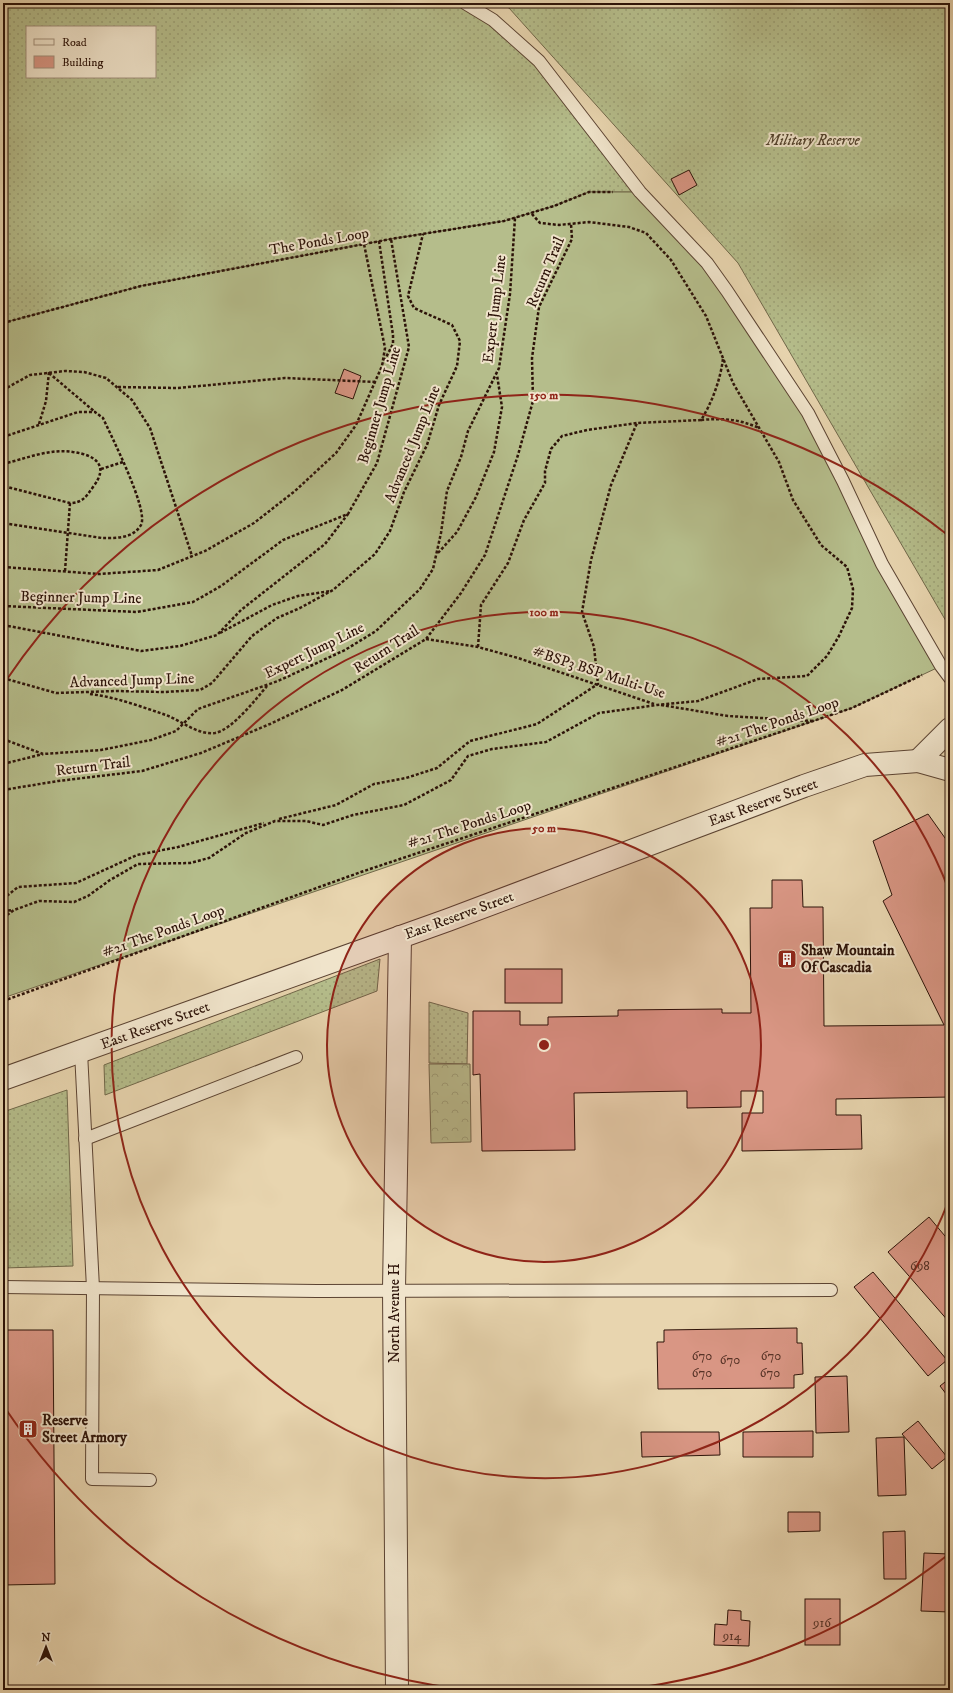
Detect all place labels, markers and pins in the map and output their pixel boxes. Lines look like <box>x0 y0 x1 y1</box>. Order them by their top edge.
place label: Shaw Mountain Of Cascadia <box>801 941 895 977</box>
building icon: Shaw Mountain Of Cascadia <box>776 948 798 970</box>
centre of rings <box>537 1038 551 1052</box>
place label: Reserve Street Armory <box>42 1411 128 1447</box>
building icon: Reserve Street Armory <box>17 1418 39 1440</box>

